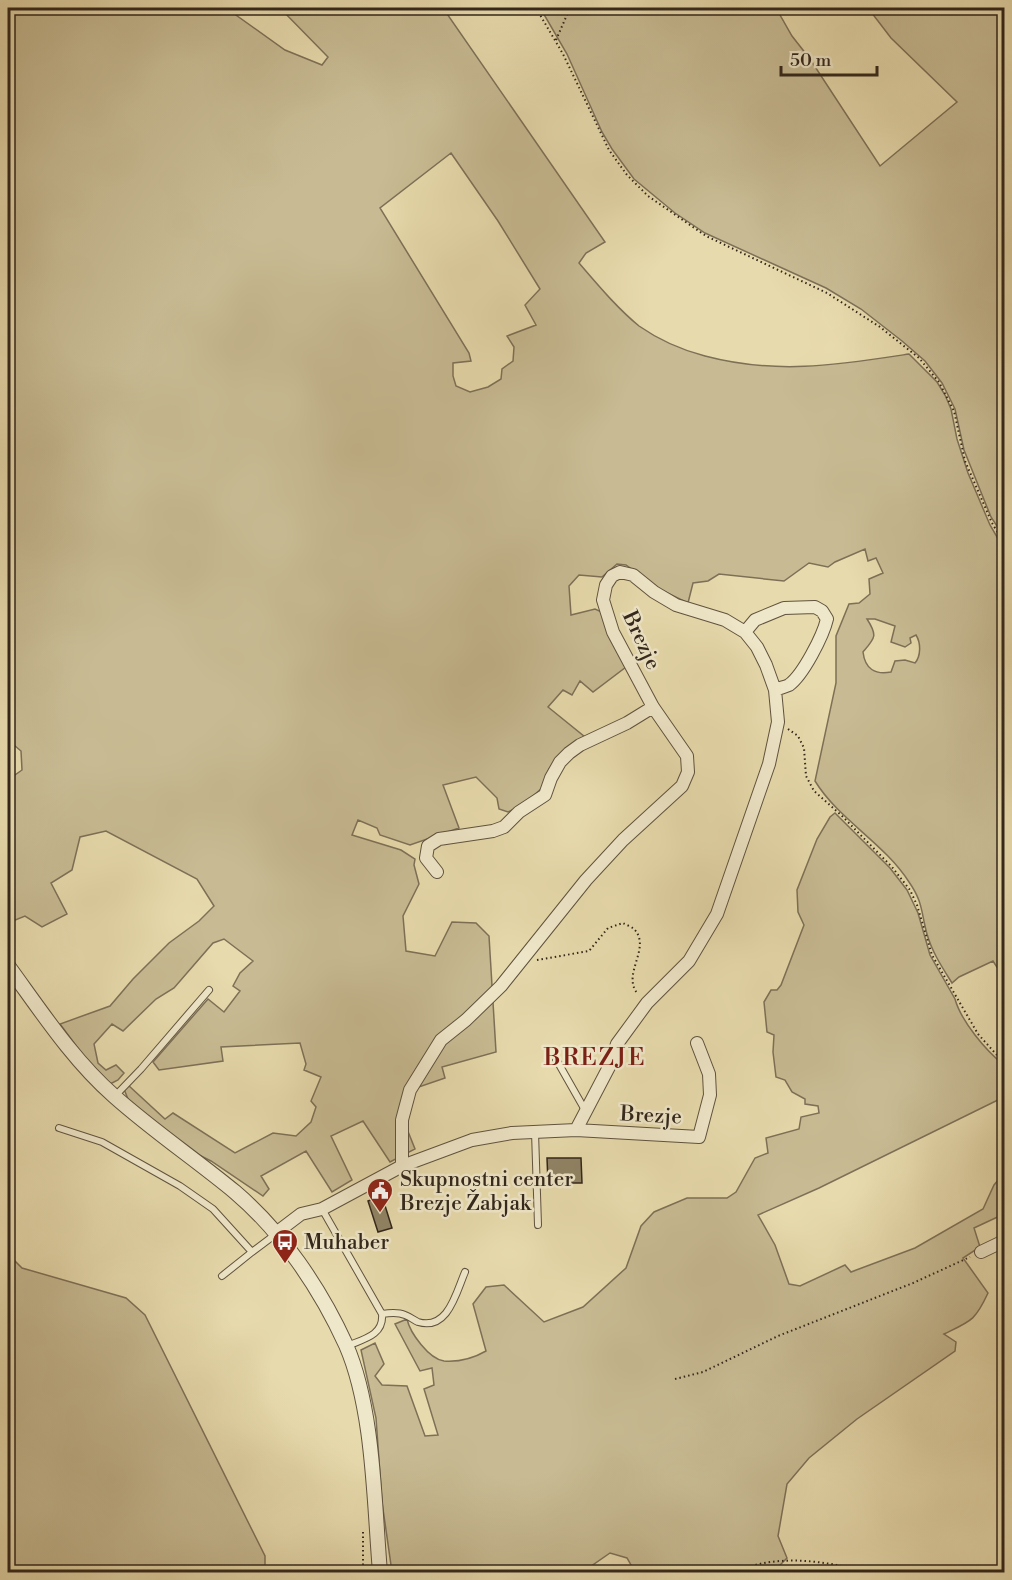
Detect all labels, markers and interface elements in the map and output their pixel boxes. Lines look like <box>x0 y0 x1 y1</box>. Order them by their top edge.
scale bar <box>781 39 877 77</box>
text: 50 m <box>790 49 832 72</box>
street label: Brezje <box>616 606 666 674</box>
district label: BREZJE <box>543 1043 646 1073</box>
street label: Brezje <box>618 1101 683 1131</box>
place label: Skupnostni center Brezje Žabjak <box>399 1167 573 1217</box>
public building icon: Skupnostni center Brezje Žabjak <box>365 1176 395 1214</box>
bus stop icon: Muhaber <box>270 1227 300 1265</box>
place label: Muhaber <box>304 1230 389 1256</box>

